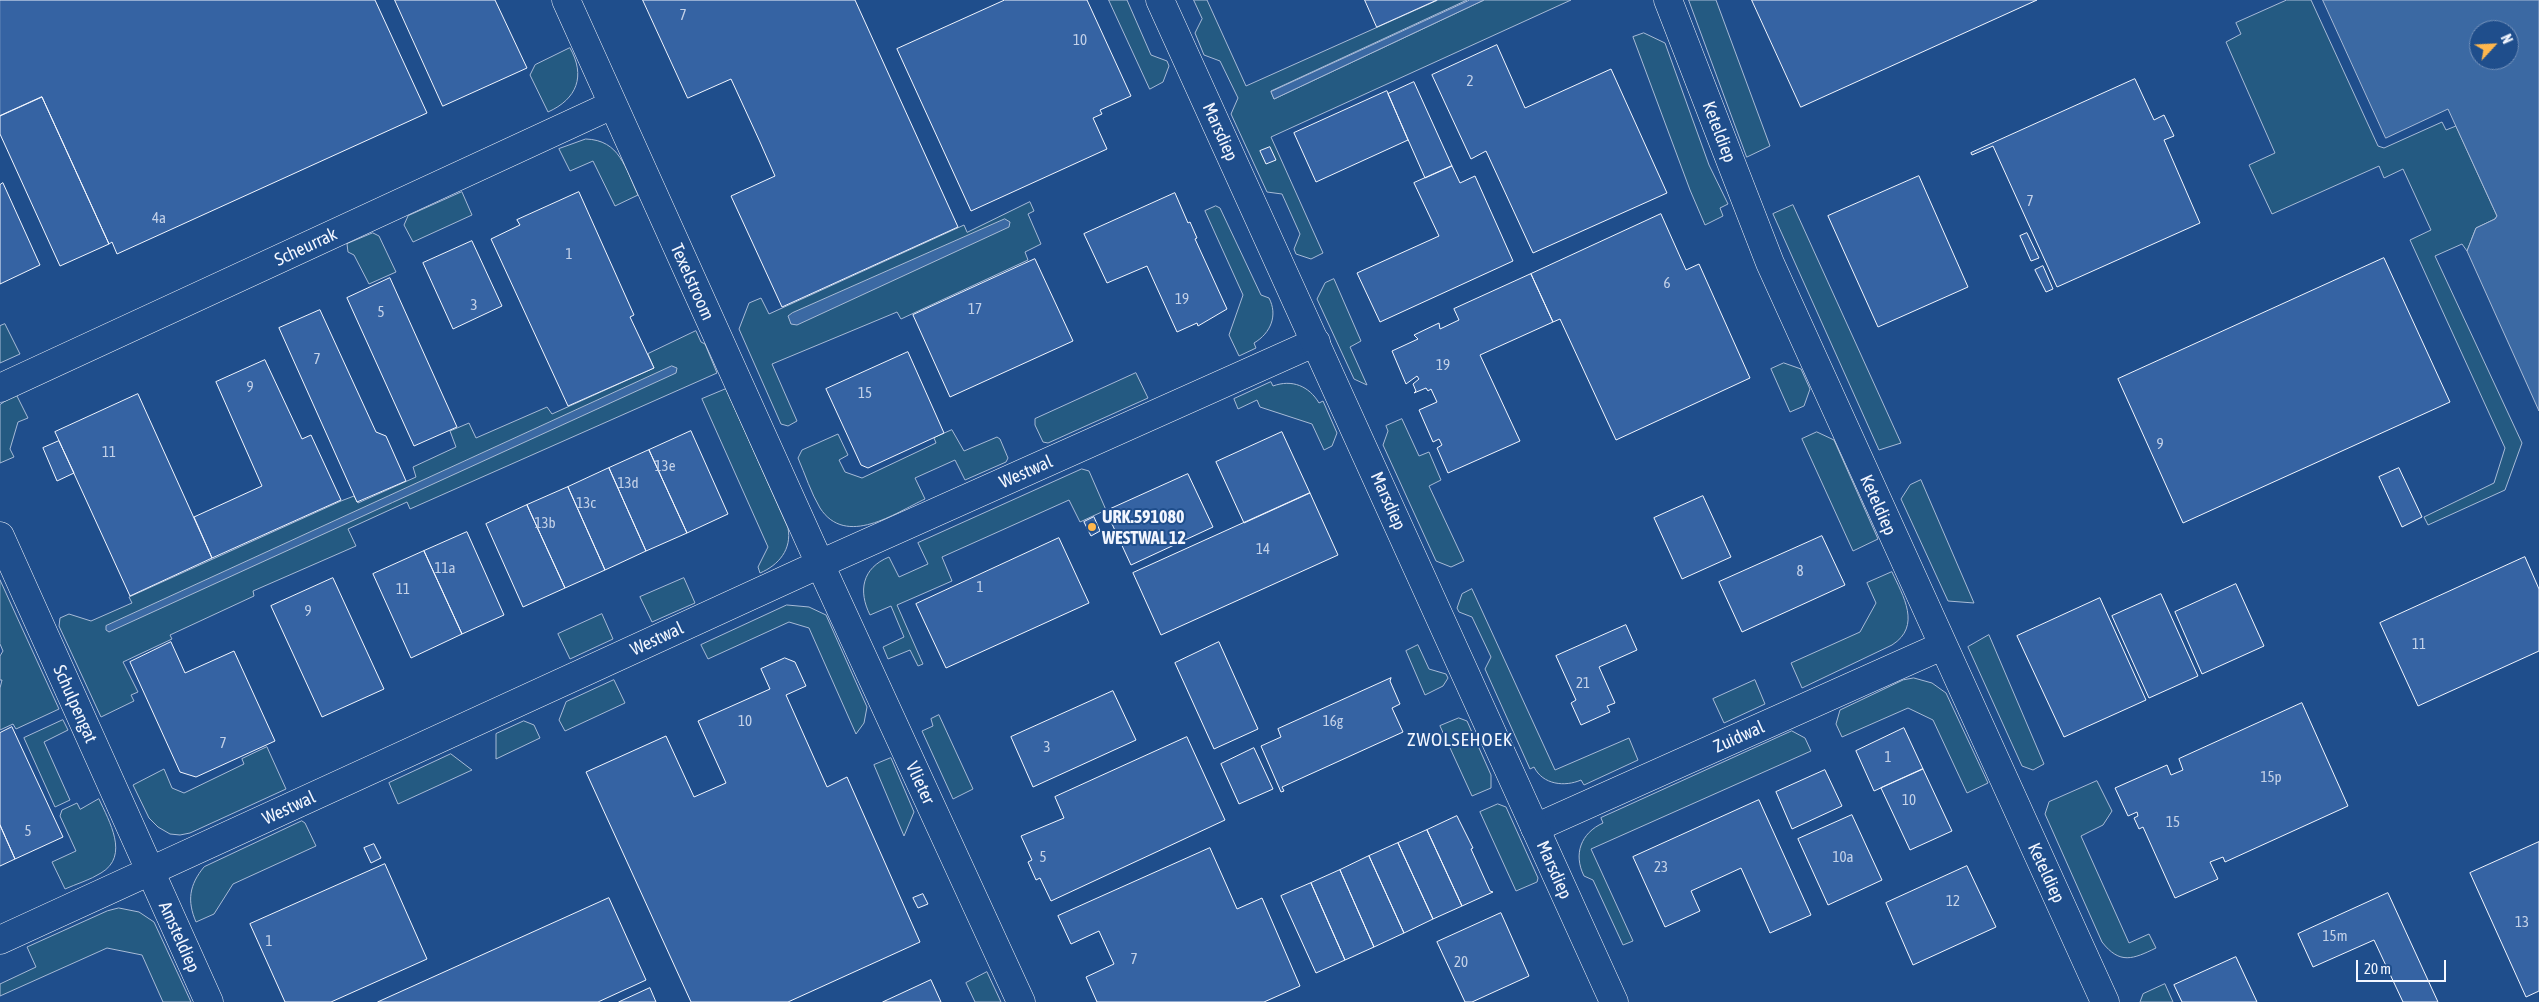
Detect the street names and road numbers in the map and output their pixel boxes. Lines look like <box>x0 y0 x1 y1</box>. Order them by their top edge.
street label: Keteldiep <box>1697 98 1741 166</box>
street label: Marsdiep <box>1198 100 1242 164</box>
street label: Scheurrak <box>271 223 341 271</box>
street label: Texelstroom <box>666 240 718 324</box>
street label: Westwal <box>996 451 1056 493</box>
street label: Marsdiep <box>1366 469 1410 533</box>
street label: Keteldiep <box>1855 471 1901 539</box>
street label: Westwal <box>627 617 687 661</box>
street label: Schulpengat <box>48 662 102 746</box>
street label: Zuidwal <box>1710 716 1768 758</box>
street label: Vlieter <box>901 758 939 808</box>
street label: Westwal <box>259 786 319 830</box>
street label: Marsdiep <box>1532 838 1576 902</box>
street label: Keteldiep <box>2023 840 2069 906</box>
street label: Amsteldiep <box>154 898 204 976</box>

